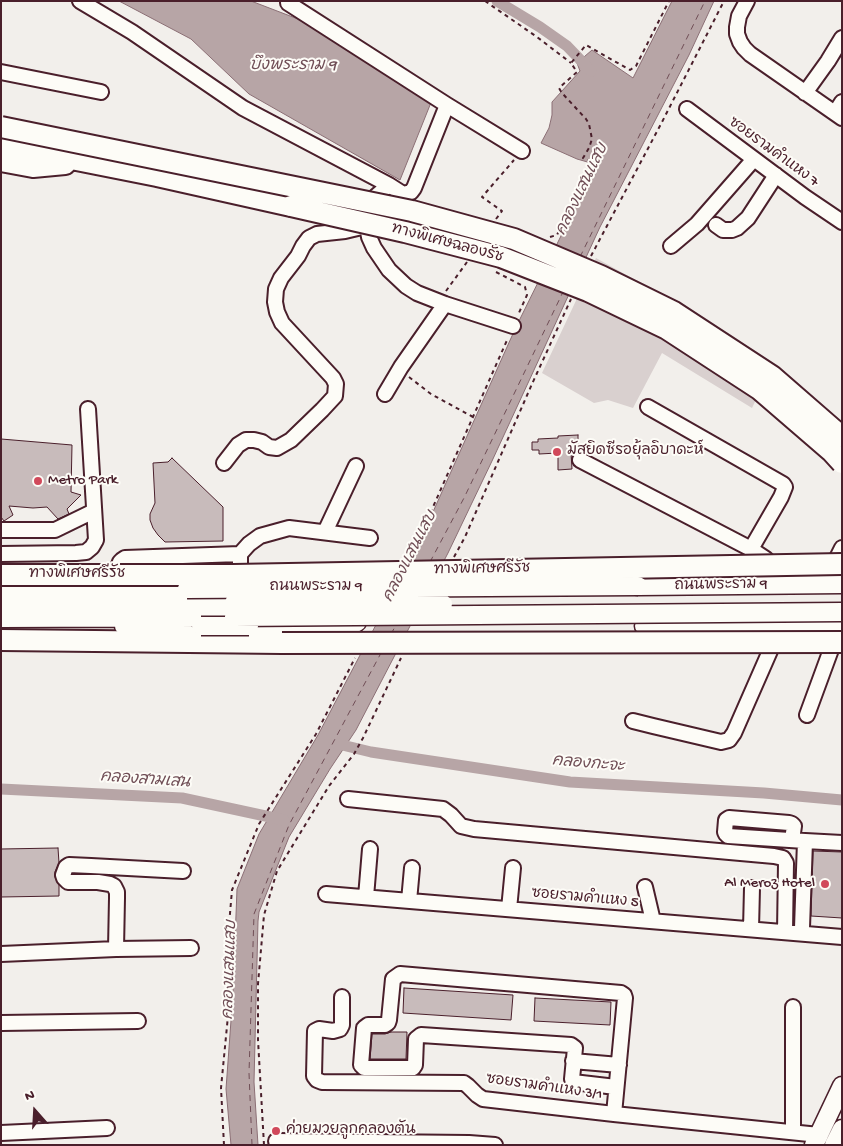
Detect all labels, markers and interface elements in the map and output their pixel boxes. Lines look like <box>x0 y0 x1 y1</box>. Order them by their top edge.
water label: บึงพระราม 9 <box>250 57 336 77</box>
street label: ซอยรามคำแหง 7 <box>724 114 822 192</box>
water label: คลองแสนแสบ <box>553 141 613 239</box>
street label: ทางพิเศษฉลองรัช <box>389 220 505 268</box>
place label: มัสยิดซีรอยุ้ลอิบาดะห์ <box>567 443 704 461</box>
marker: มัสยิดซีรอยุ้ลอิบาดะห์ <box>551 446 563 458</box>
place label: Metro Park <box>48 472 118 490</box>
marker: Metro Park <box>32 475 44 487</box>
water label: คลองแสนแสบ <box>380 508 442 606</box>
street label: ทางพิเศษศรีรัช <box>434 560 530 580</box>
street label: ทางพิเศษศรีรัช <box>29 566 125 584</box>
street label: ถนนพระราม 9 <box>674 576 768 596</box>
street label: ถนนพระราม 9 <box>269 579 363 597</box>
water label: คลองกะจะ <box>551 752 625 778</box>
water label: คลองสามเสน <box>100 768 190 794</box>
place label: Al Meroz Hotel <box>724 875 815 893</box>
marker: Al Meroz Hotel <box>819 878 831 890</box>
street label: ซอยรามคำแหง 5 <box>531 885 639 913</box>
water label: คลองแสนแสบ <box>220 920 242 1020</box>
street label: ซอยรามคำแหง 3/1 <box>485 1071 603 1105</box>
north arrow <box>10 1086 60 1136</box>
text: N <box>23 1087 37 1106</box>
place label: ค่ายมวยลูกคลองตัน <box>286 1122 416 1140</box>
marker: ค่ายมวยลูกคลองตัน <box>270 1125 282 1137</box>

